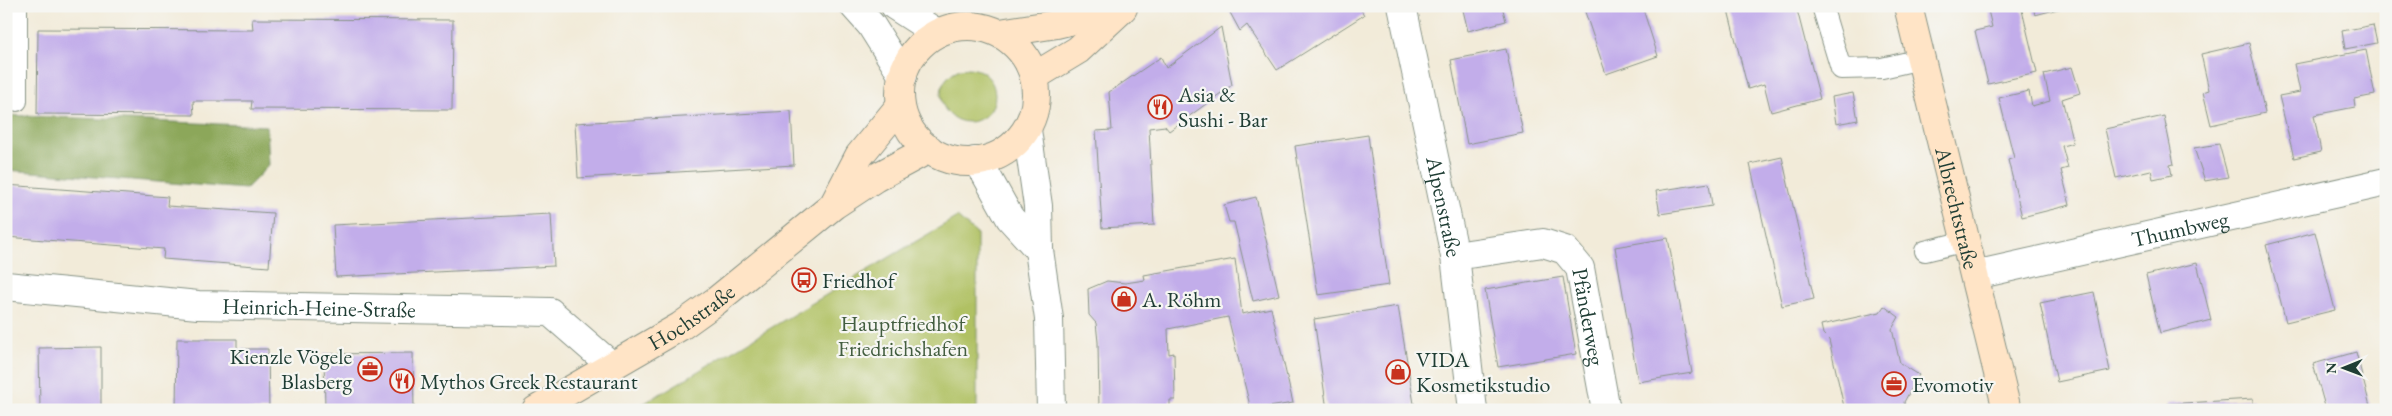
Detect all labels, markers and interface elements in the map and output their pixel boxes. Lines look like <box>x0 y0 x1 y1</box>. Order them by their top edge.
place label: Asia & Sushi - Bar <box>1177 80 1268 134</box>
restaurant icon: Asia & Sushi - Bar <box>1147 94 1173 120</box>
street label: Albrechtstraße <box>1928 143 1986 273</box>
street label: Alpenstraße <box>1419 153 1469 260</box>
street label: Thumbweg <box>2129 204 2232 254</box>
place label: Friedhof <box>822 266 898 295</box>
street label: Pfänderweg <box>1565 266 1612 368</box>
bus stop icon: Friedhof <box>791 267 817 293</box>
street label: Hochstraße <box>643 277 741 357</box>
place label: A. Röhm <box>1141 285 1221 314</box>
shop icon: A. Röhm <box>1111 286 1137 312</box>
street label: Heinrich-Heine-Straße <box>222 291 416 324</box>
park label: Hauptfriedhof Friedrichshafen <box>838 309 969 363</box>
place label: Kienzle Vögele Blasberg <box>229 342 352 396</box>
north arrow <box>2320 344 2370 394</box>
place label: VIDA Kosmetikstudio <box>1416 345 1550 399</box>
office icon: Kienzle Vögele Blasberg <box>357 356 383 382</box>
shop icon: VIDA Kosmetikstudio <box>1385 359 1411 385</box>
text: N <box>2322 362 2340 374</box>
place label: Mythos Greek Restaurant <box>420 367 638 396</box>
restaurant icon: Mythos Greek Restaurant <box>389 368 415 394</box>
place label: Evomotiv <box>1912 370 1994 399</box>
office icon: Evomotiv <box>1881 371 1907 397</box>

